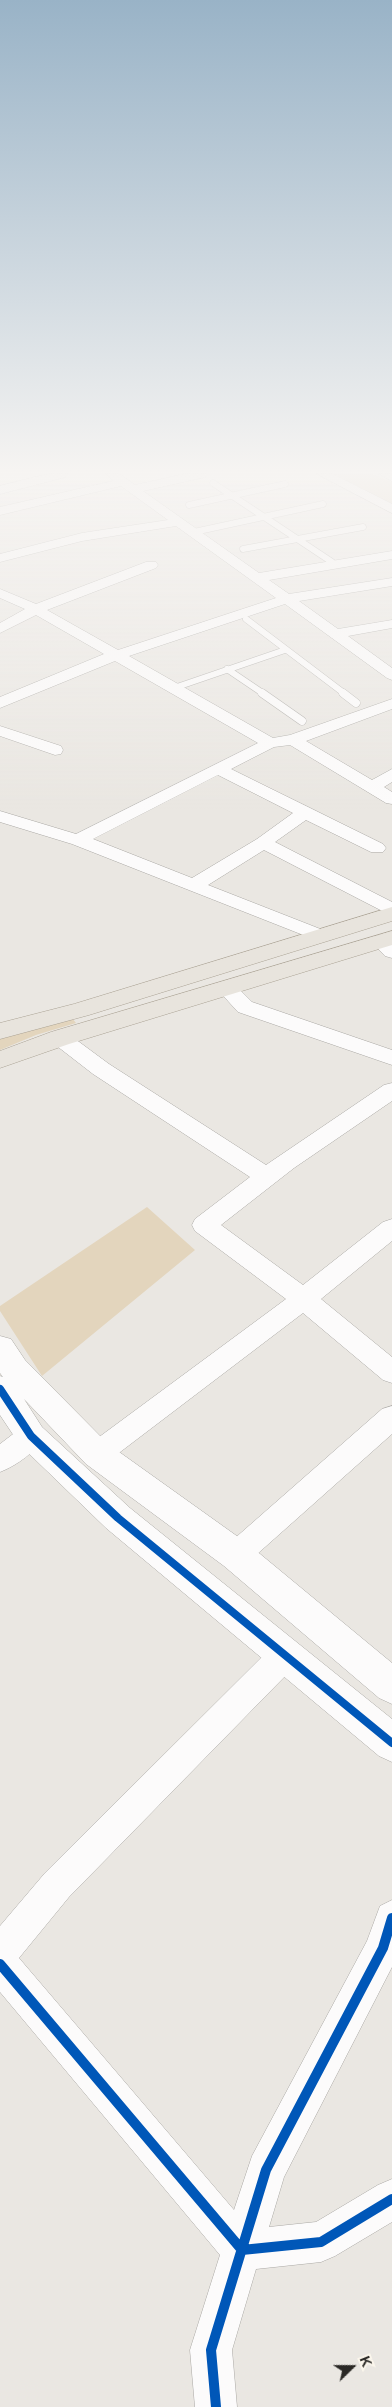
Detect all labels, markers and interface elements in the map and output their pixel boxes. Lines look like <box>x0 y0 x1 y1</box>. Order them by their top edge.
north arrow <box>327 2342 377 2392</box>
text: K <box>357 2354 375 2369</box>

